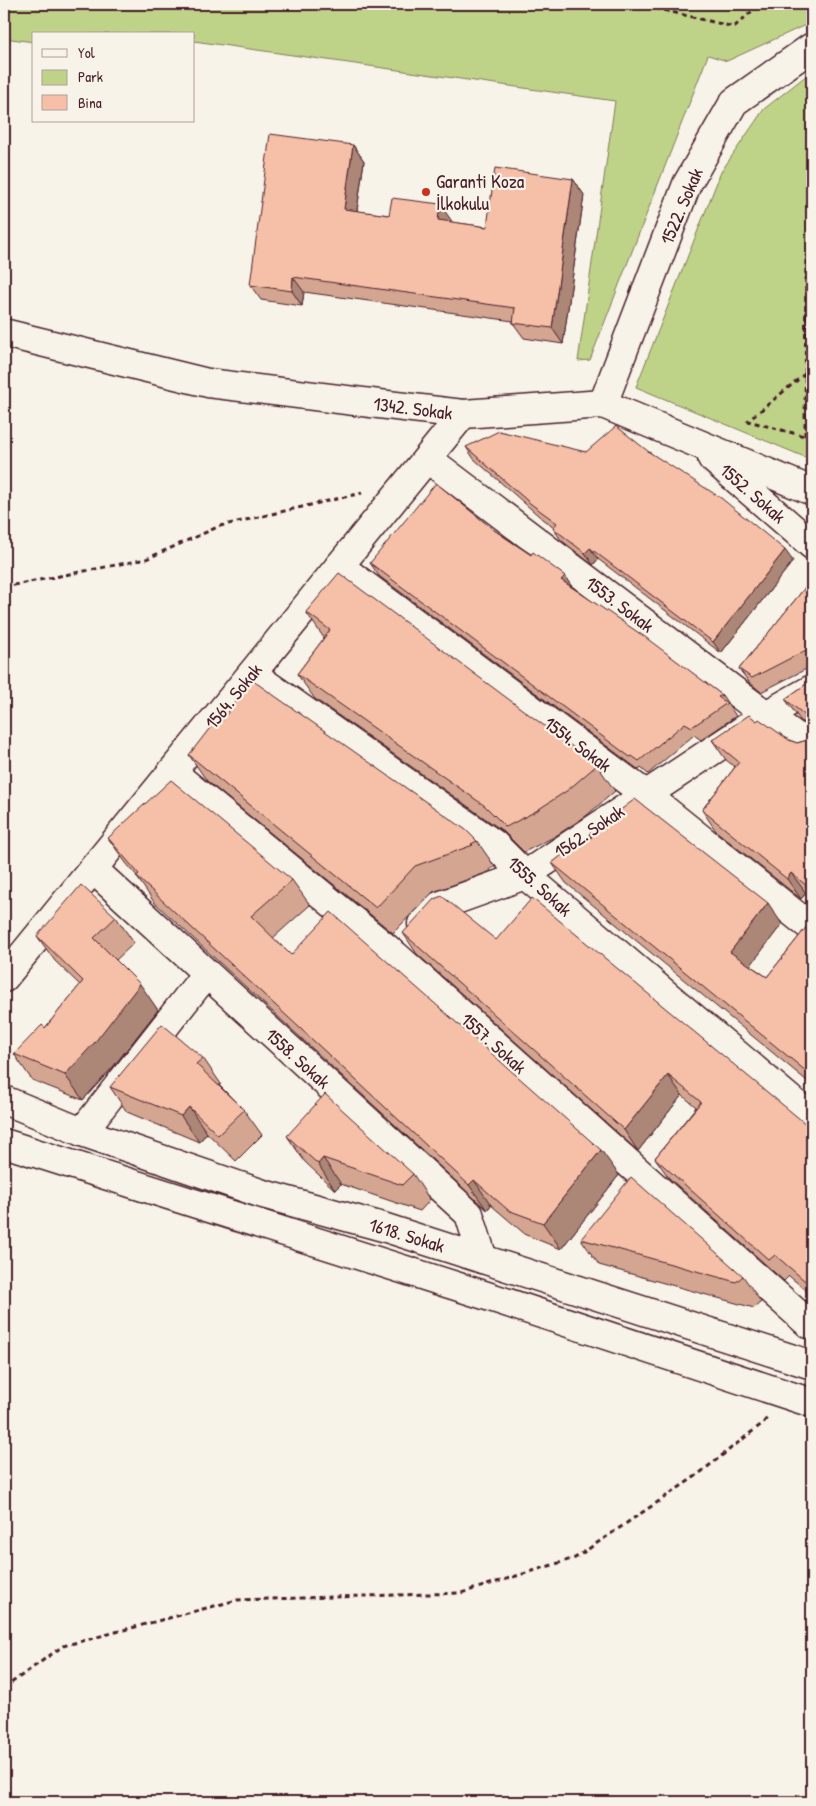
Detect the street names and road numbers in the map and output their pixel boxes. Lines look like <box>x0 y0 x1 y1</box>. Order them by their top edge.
street label: 1522. Sokak <box>653 164 709 248</box>
street label: 1342. Sokak <box>372 390 454 426</box>
street label: 1552. Sokak <box>714 457 792 529</box>
street label: 1553. Sokak <box>580 570 660 638</box>
street label: 1564. Sokak <box>198 658 268 734</box>
street label: 1554. Sokak <box>539 710 617 778</box>
street label: 1562. Sokak <box>549 798 629 864</box>
street label: 1555. Sokak <box>502 850 578 922</box>
street label: 1557. Sokak <box>455 1006 533 1080</box>
street label: 1558. Sokak <box>260 1022 336 1094</box>
street label: 1618. Sokak <box>366 1211 448 1259</box>

